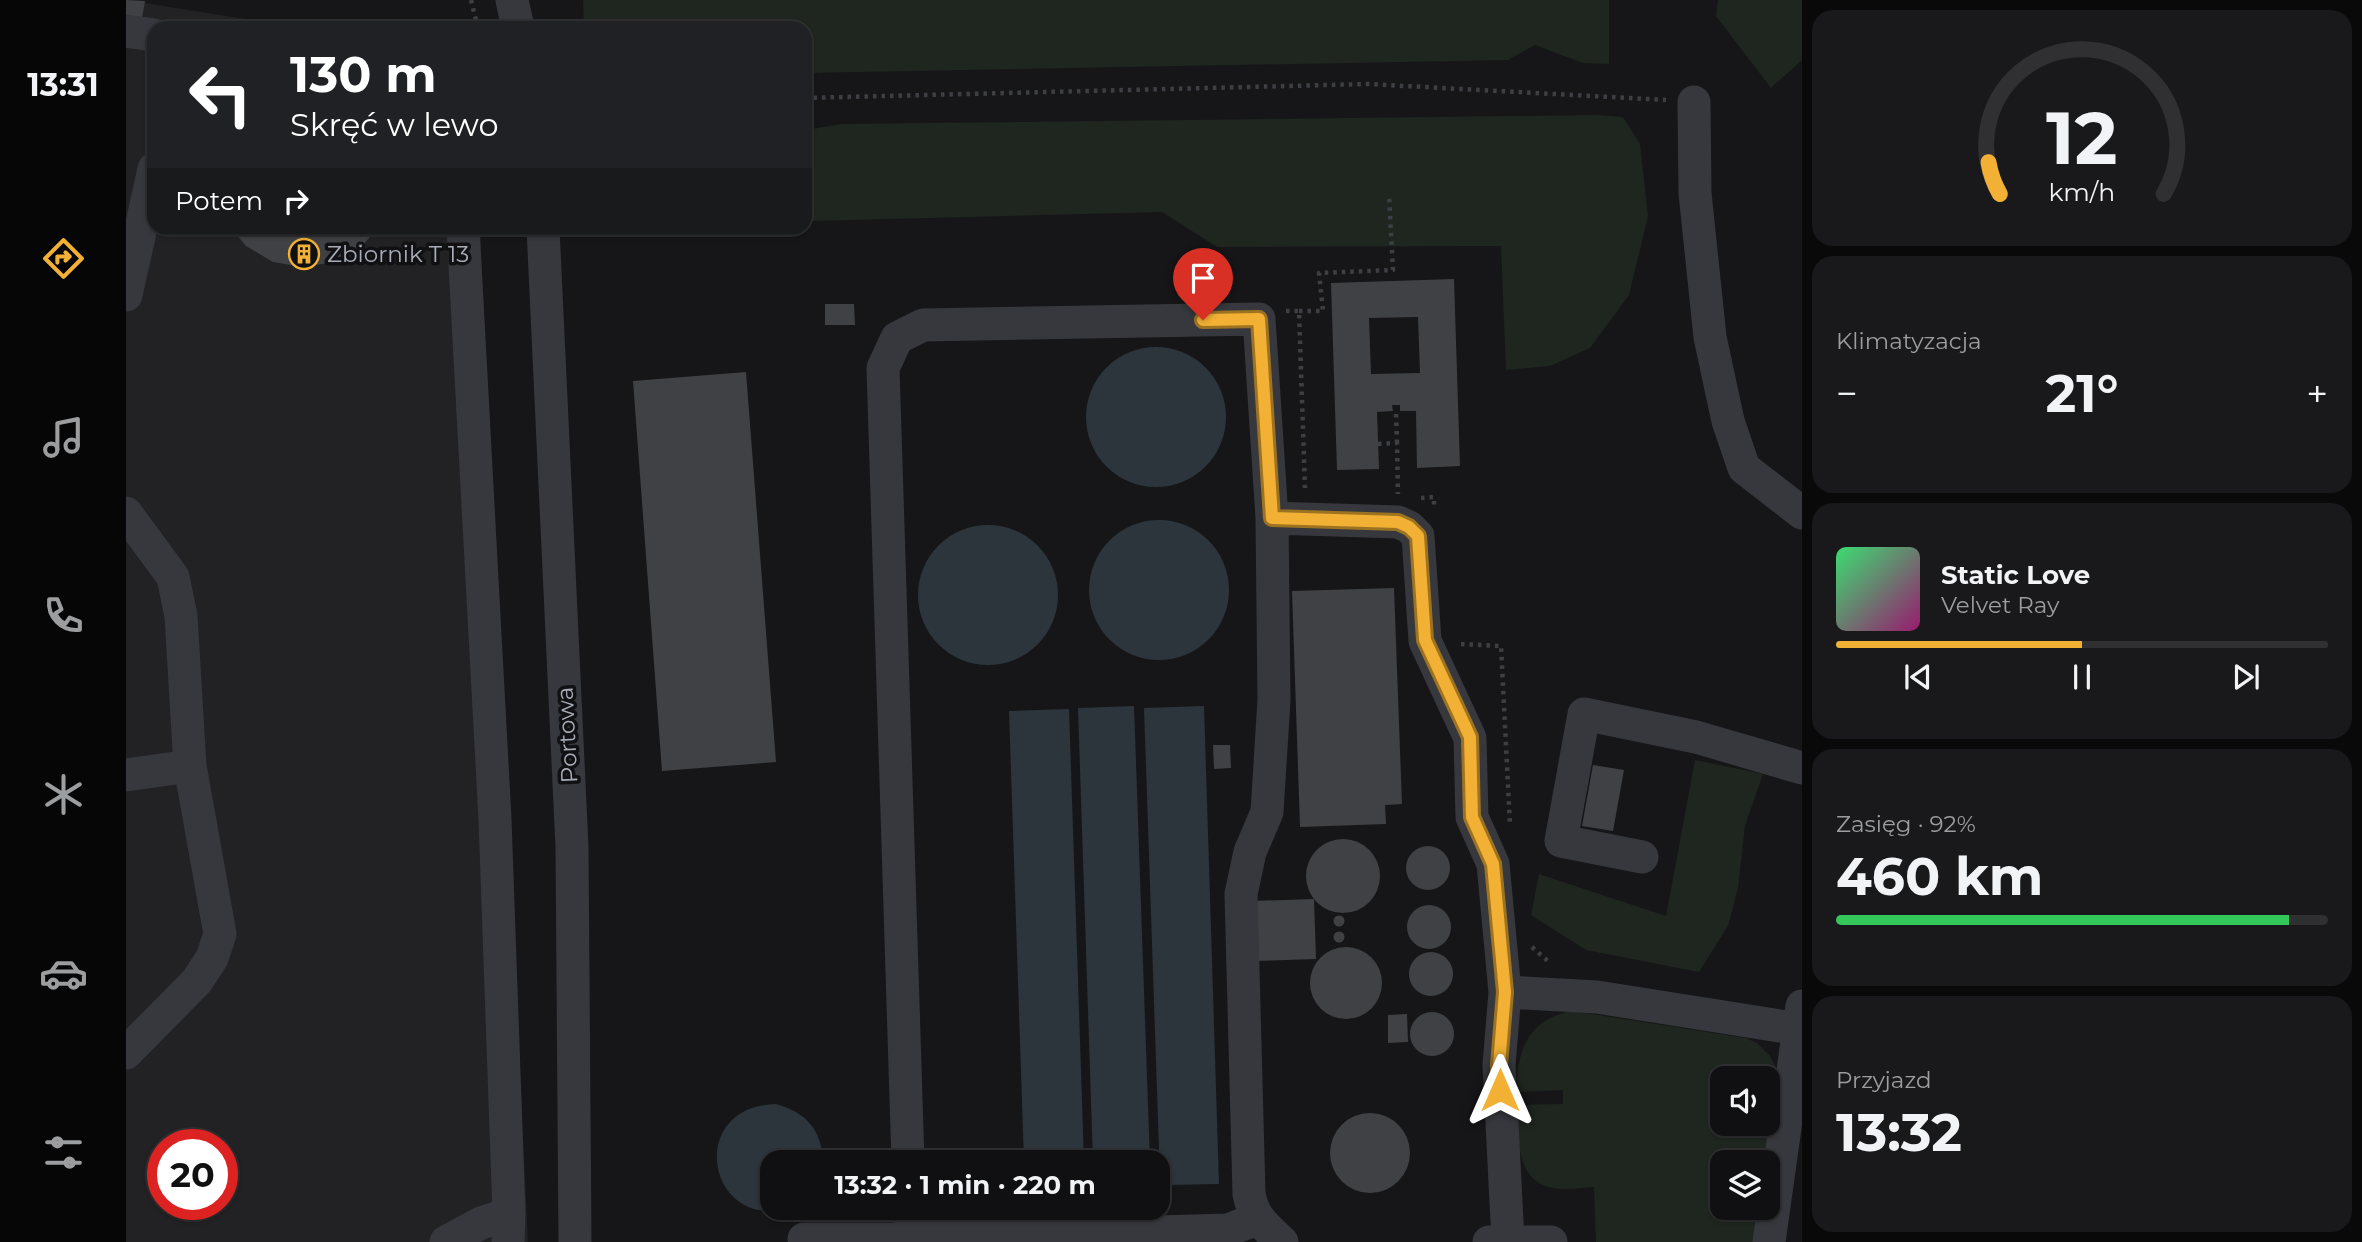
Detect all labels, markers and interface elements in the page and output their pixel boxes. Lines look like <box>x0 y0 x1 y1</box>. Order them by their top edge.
text: 130 m <box>290 45 437 104</box>
icon: left <box>175 49 266 140</box>
text: 13:31 <box>27 65 99 104</box>
text: 12 <box>2046 95 2118 183</box>
text: Skręć w lewo <box>290 105 499 144</box>
text: km/h <box>2049 177 2115 207</box>
icon: right <box>277 182 315 220</box>
text: Potem <box>175 185 263 217</box>
icon: directions <box>39 234 88 283</box>
building icon: Zbiornik T 13 <box>287 237 321 271</box>
place label: Zbiornik T 13 <box>327 240 469 268</box>
pin <box>1173 248 1233 320</box>
icon: arrive <box>1184 259 1222 297</box>
text: Klimatyzacja <box>1836 327 1982 355</box>
text: 21° <box>2046 362 2118 425</box>
text: − <box>1836 370 1858 417</box>
text: + <box>2306 370 2328 417</box>
icon: music <box>39 413 88 462</box>
text: Static Love <box>1941 559 2090 591</box>
icon: phone <box>39 591 88 640</box>
text: Velvet Ray <box>1941 591 2059 619</box>
icon: previous <box>1899 658 1937 696</box>
icon: pause <box>2063 658 2101 696</box>
icon: next <box>2227 658 2265 696</box>
street label: Portowa <box>550 686 584 784</box>
icon: climate <box>39 770 88 819</box>
text: Zasięg · 92% <box>1836 810 1976 838</box>
text: 460 km <box>1836 845 2043 908</box>
icon: car <box>39 949 88 998</box>
position arrow <box>1463 1053 1537 1127</box>
map controls <box>1710 1066 1780 1220</box>
button: sound <box>1710 1066 1780 1136</box>
text: Przyjazd <box>1836 1066 1932 1094</box>
text: 13:32 <box>1836 1101 1962 1164</box>
icon: filters <box>39 1128 88 1177</box>
speed limit sign: 20 <box>147 1129 238 1220</box>
button: layers <box>1710 1150 1780 1220</box>
text: 13:32 · 1 min · 220 m <box>834 1169 1096 1201</box>

